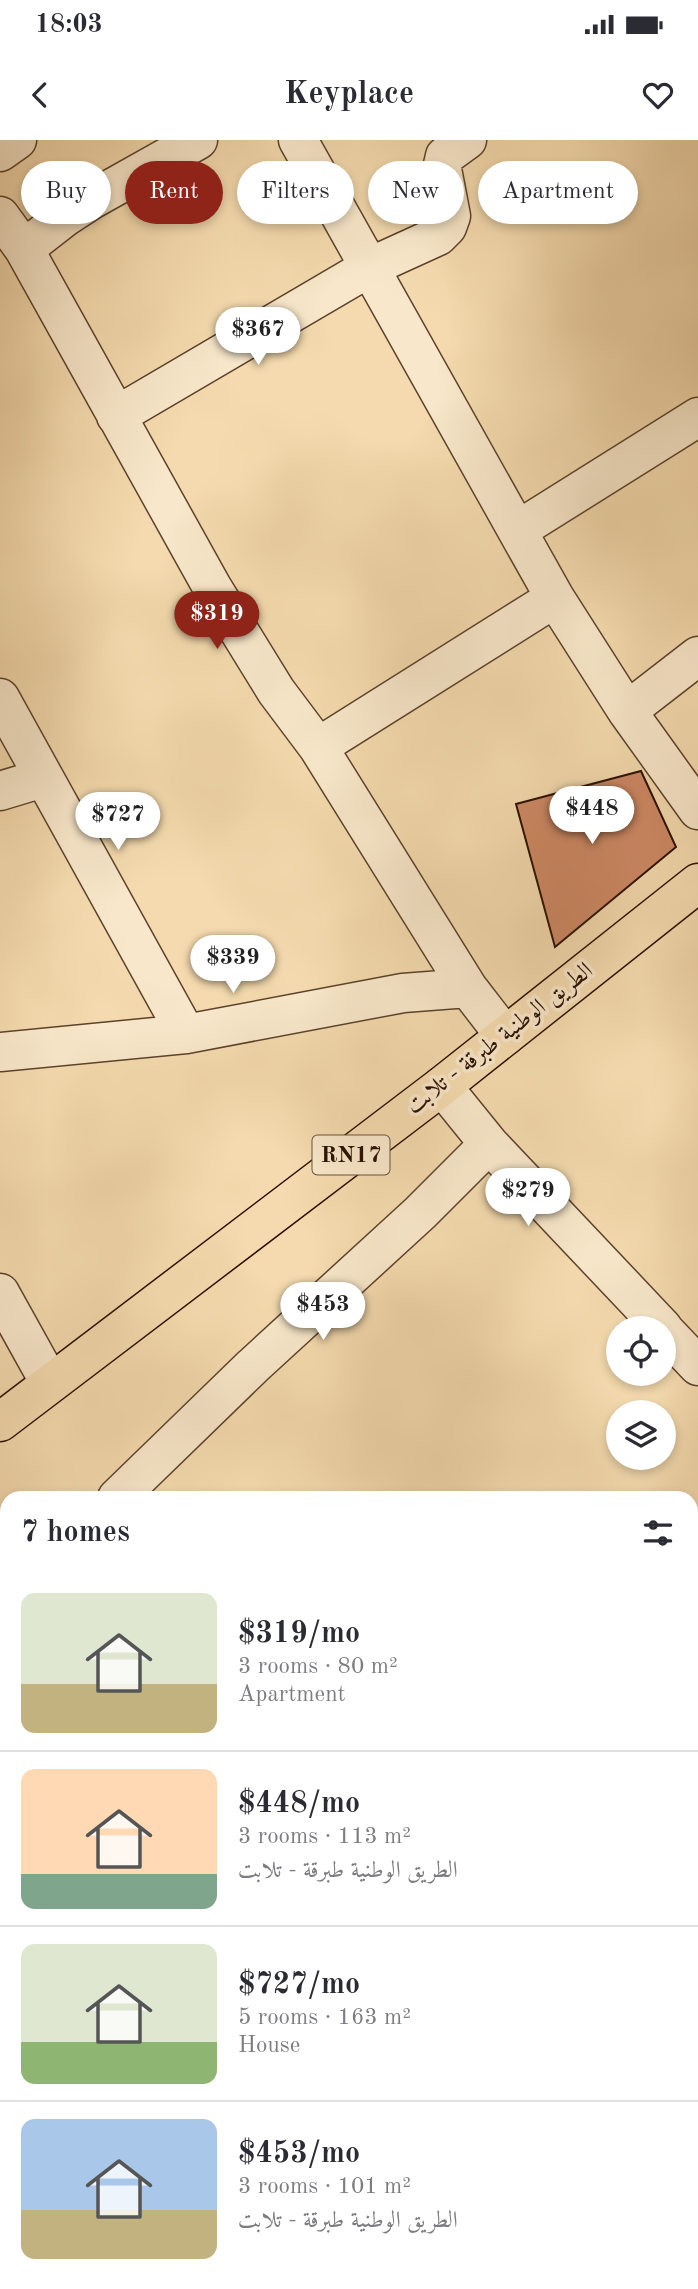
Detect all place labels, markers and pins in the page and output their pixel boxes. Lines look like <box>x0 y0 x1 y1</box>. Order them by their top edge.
pin: $367 <box>217 308 299 367</box>
pin: $319 <box>176 592 258 651</box>
pin: $448 <box>551 786 633 846</box>
pin: $727 <box>77 792 159 852</box>
pin: $339 <box>192 936 274 995</box>
pin: $279 <box>487 1168 569 1228</box>
pin: $453 <box>282 1282 364 1342</box>

